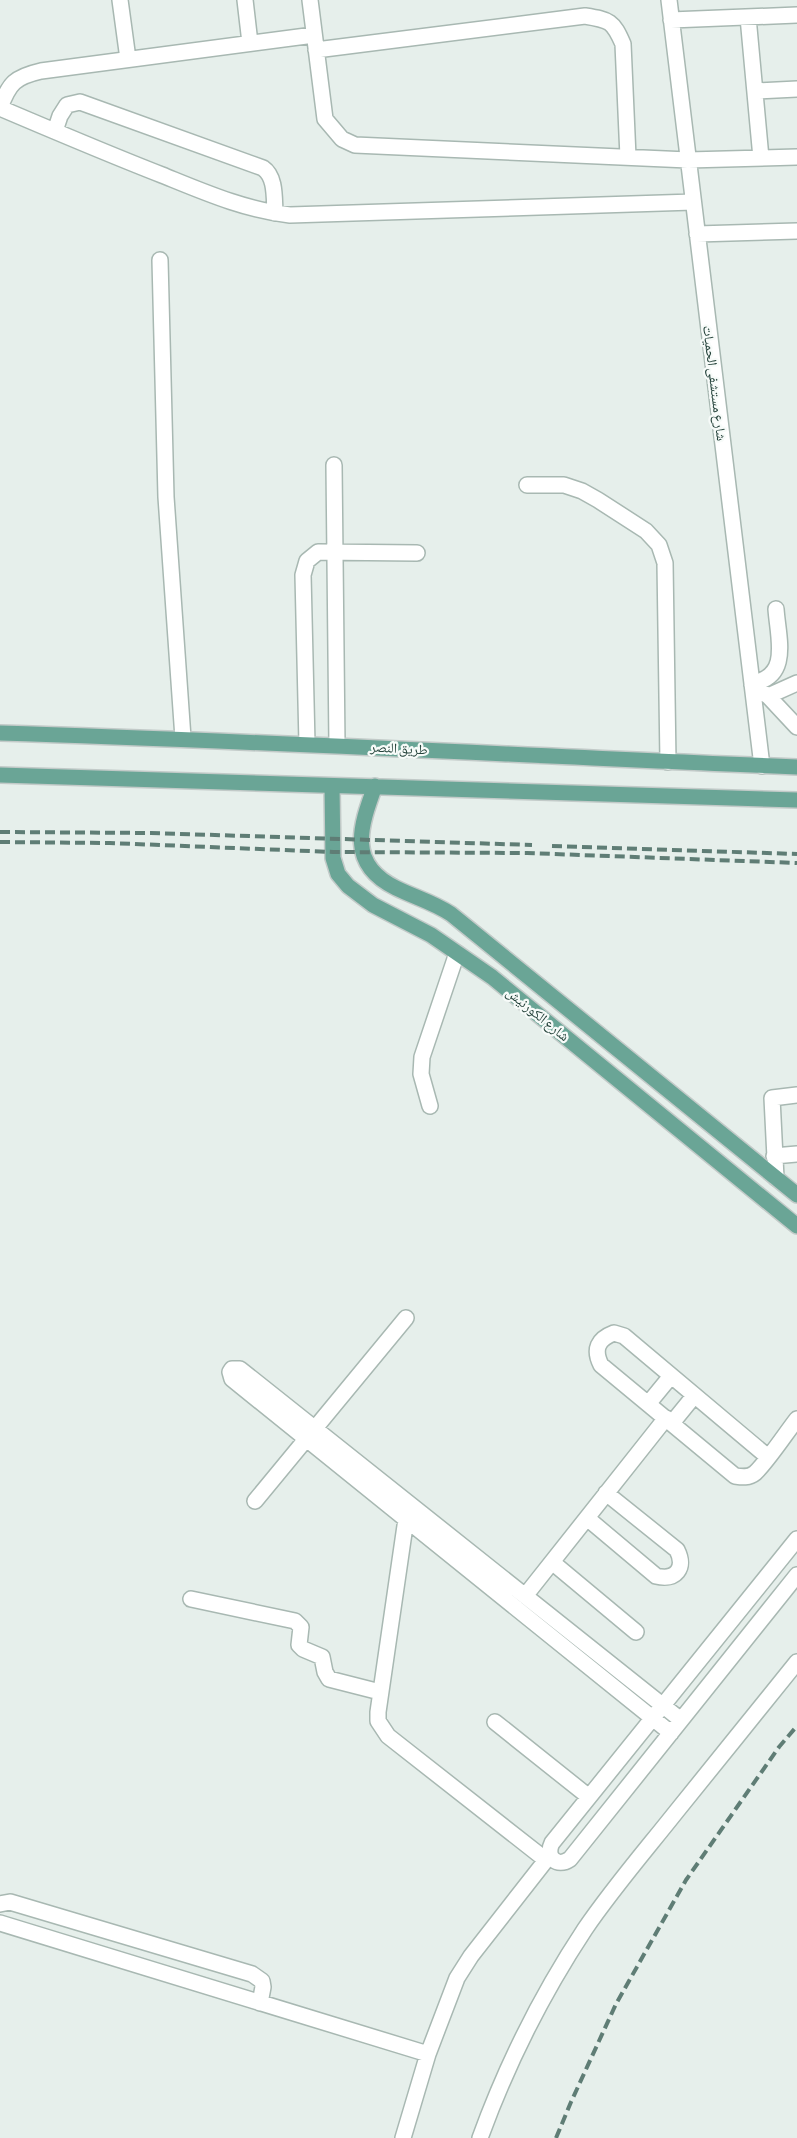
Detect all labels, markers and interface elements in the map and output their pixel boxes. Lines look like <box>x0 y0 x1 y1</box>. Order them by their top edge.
street label: شارع مستشفى الحميات <box>698 324 730 442</box>
street label: طريق النصر <box>369 738 428 759</box>
street label: شارع الكورنيش <box>502 984 573 1046</box>

